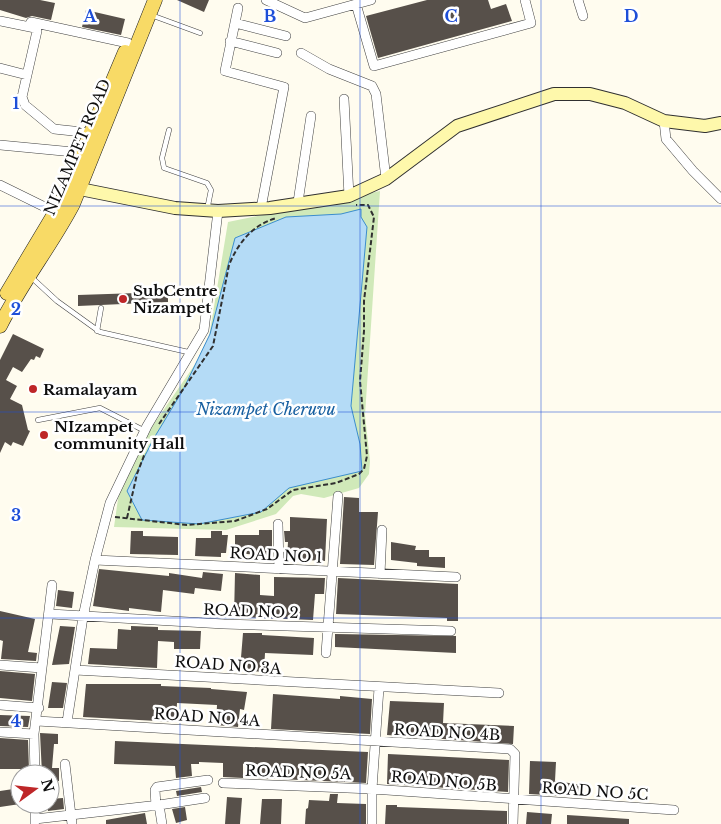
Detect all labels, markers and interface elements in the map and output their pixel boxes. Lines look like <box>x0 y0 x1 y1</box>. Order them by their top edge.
text: A <box>83 6 98 26</box>
text: B <box>264 6 277 26</box>
text: C <box>444 6 458 26</box>
text: D <box>624 6 638 26</box>
street label: NIZAMPET ROAD <box>40 76 114 218</box>
text: 1 <box>13 93 20 113</box>
place label: SubCentre Nizampet <box>133 281 218 317</box>
marker: SubCentre Nizampet <box>117 293 129 305</box>
text: 2 <box>11 299 21 319</box>
place label: Ramalayam <box>43 380 138 399</box>
marker: Ramalayam <box>27 383 39 395</box>
water label: Nizampet Cheruvu <box>195 399 336 419</box>
place label: NIzampet community Hall <box>54 417 186 453</box>
marker: NIzampet community Hall <box>38 429 50 441</box>
text: 3 <box>11 505 21 525</box>
street label: ROAD NO 1 <box>229 543 323 567</box>
street label: ROAD NO 2 <box>203 600 299 622</box>
street label: ROAD NO 3A <box>174 652 282 678</box>
street label: ROAD NO 4A <box>153 704 261 730</box>
text: 4 <box>11 711 21 731</box>
street label: ROAD NO 4B <box>393 720 501 744</box>
street label: ROAD NO 5A <box>245 761 352 783</box>
north arrow <box>10 764 60 814</box>
street label: ROAD NO 5B <box>390 767 498 795</box>
text: N <box>37 777 58 794</box>
street label: ROAD NO 5C <box>541 778 649 804</box>

